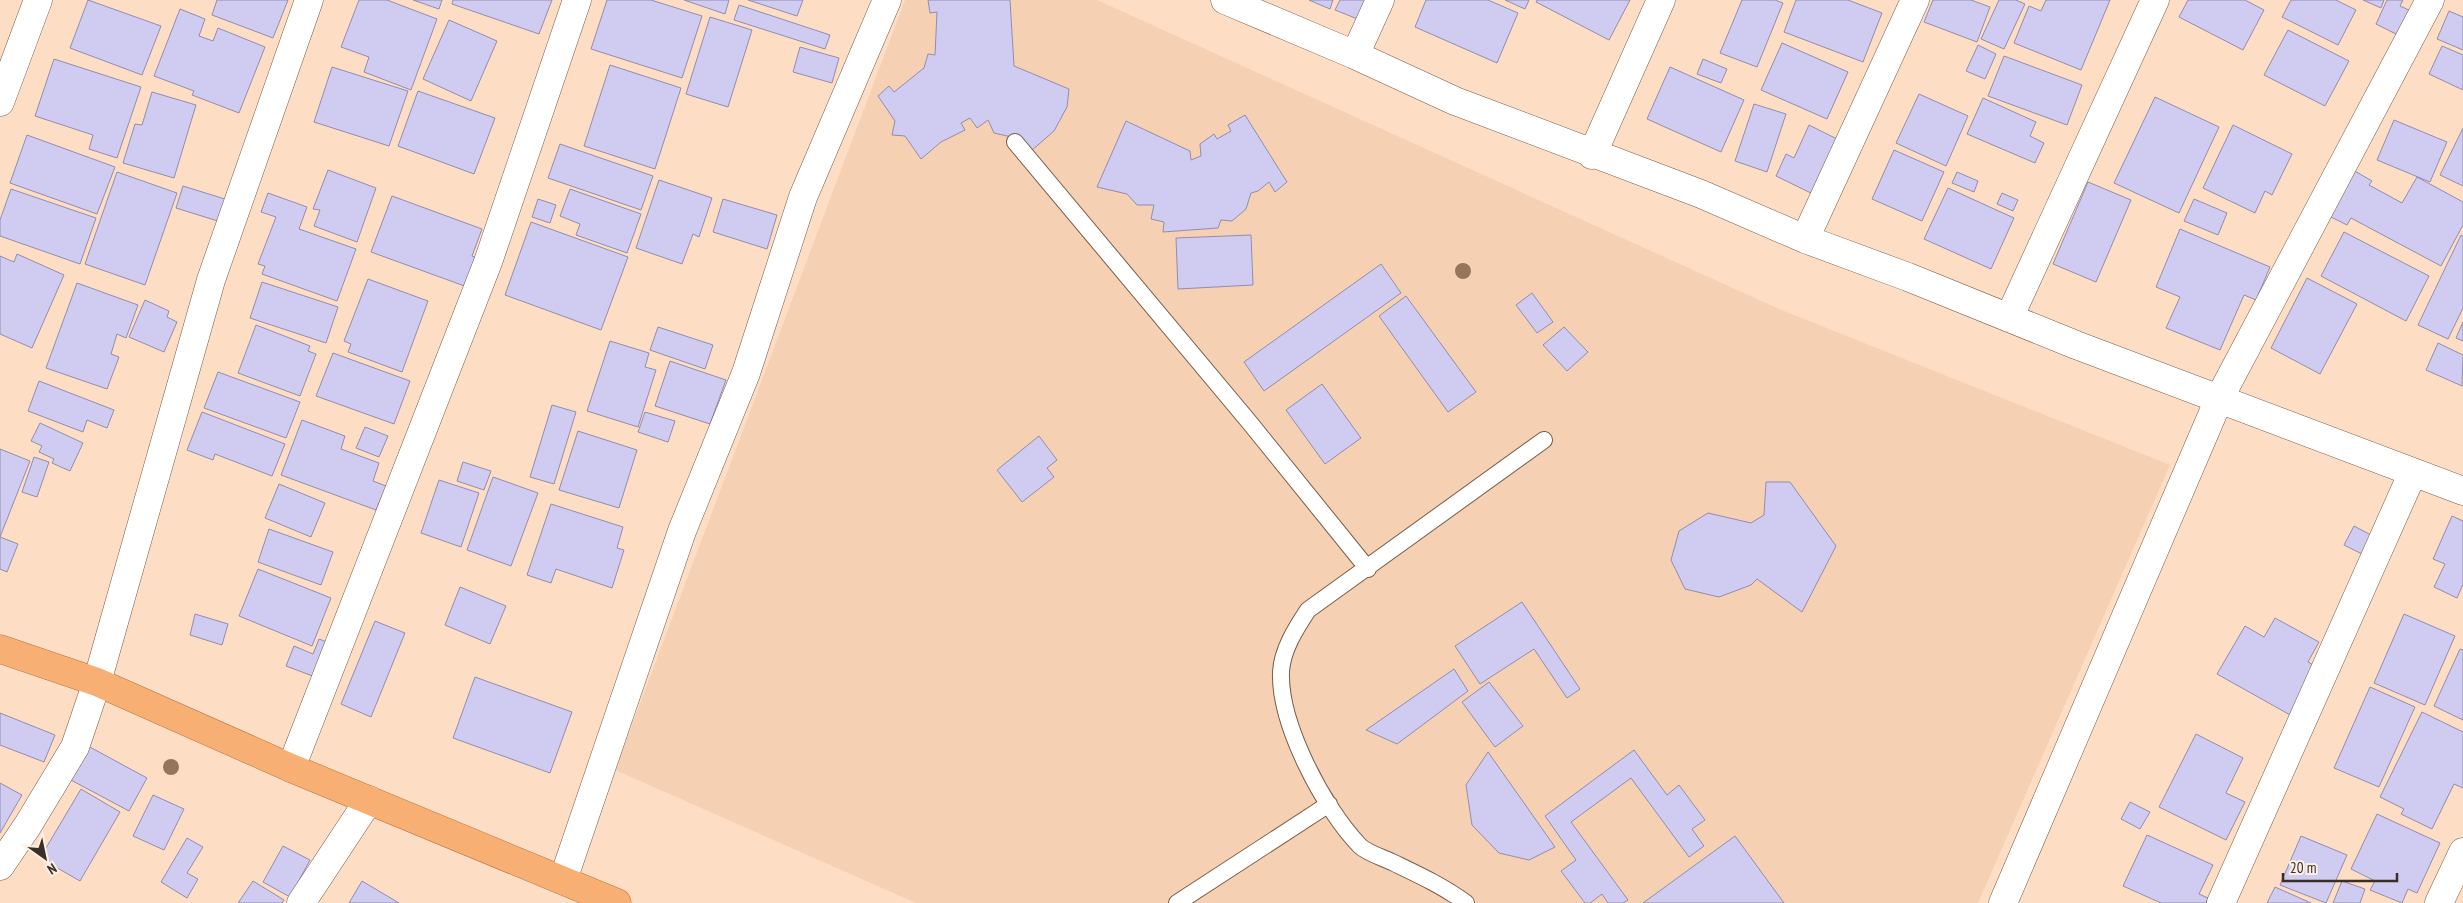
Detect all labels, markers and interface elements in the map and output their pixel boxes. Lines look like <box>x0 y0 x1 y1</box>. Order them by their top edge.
north arrow <box>20 833 70 883</box>
scale bar <box>2283 850 2397 882</box>
text: 20 m <box>2290 858 2316 877</box>
text: N <box>44 859 60 879</box>

